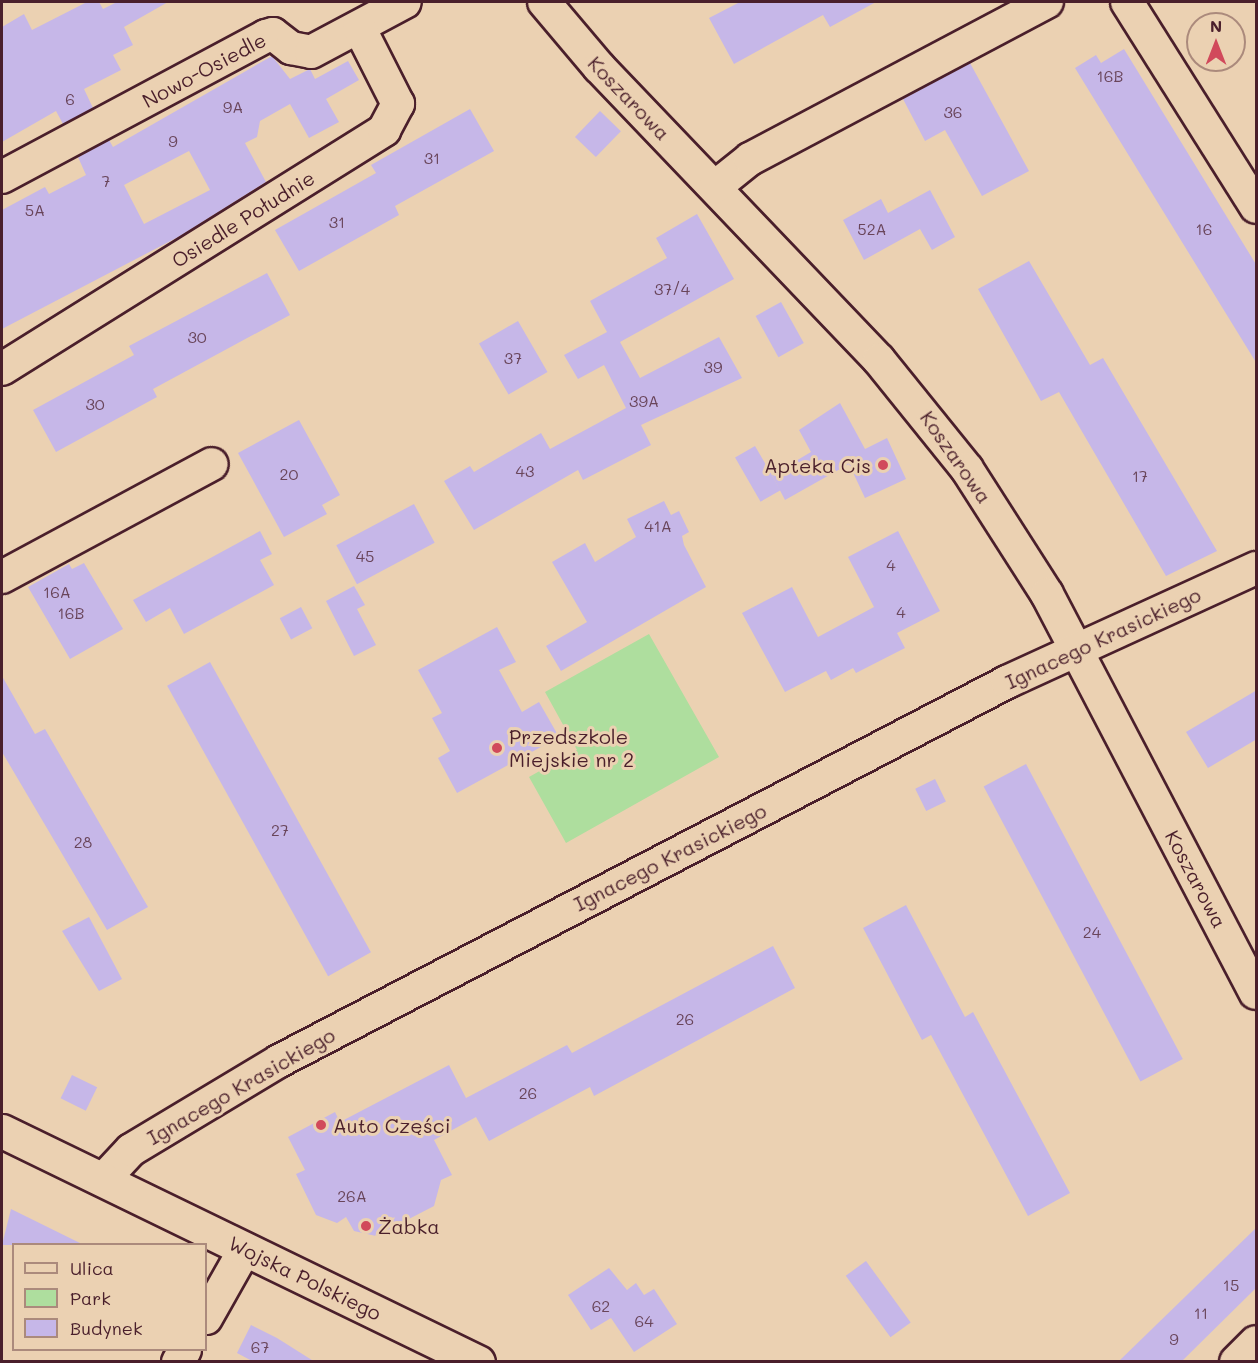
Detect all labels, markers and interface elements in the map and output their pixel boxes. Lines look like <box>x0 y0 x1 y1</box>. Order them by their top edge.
north arrow <box>1186 12 1246 72</box>
text: N <box>1210 15 1222 36</box>
street label: Nowo-Osiedle <box>138 27 270 113</box>
street label: Koszarowa <box>583 51 675 145</box>
house number: 16B <box>1097 66 1123 86</box>
house number: 6 <box>65 89 75 109</box>
house number: 9A <box>223 97 243 117</box>
house number: 36 <box>943 102 963 122</box>
house number: 9 <box>168 131 178 151</box>
house number: 31 <box>424 148 440 168</box>
street label: Osiedle Południe <box>167 165 319 273</box>
house number: 7 <box>102 171 110 191</box>
house number: 5A <box>25 200 45 220</box>
house number: 31 <box>329 212 345 232</box>
house number: 52A <box>857 219 887 239</box>
house number: 16 <box>1196 219 1212 239</box>
house number: 37/4 <box>654 279 690 299</box>
house number: 30 <box>187 327 207 347</box>
house number: 37 <box>504 348 522 368</box>
house number: 39 <box>704 357 722 377</box>
house number: 39A <box>629 391 659 411</box>
house number: 30 <box>85 394 105 414</box>
street label: Koszarowa <box>915 406 997 508</box>
place label: Apteka Cis <box>764 453 871 477</box>
marker: Apteka Cis <box>876 458 890 472</box>
house number: 43 <box>516 461 534 481</box>
house number: 20 <box>280 464 298 484</box>
house number: 17 <box>1132 466 1148 486</box>
house number: 41A <box>644 516 672 536</box>
house number: 45 <box>356 546 374 566</box>
house number: 4 <box>886 555 896 575</box>
house number: 16A <box>43 582 71 602</box>
street label: Ignacego Krasickiego <box>1002 582 1204 694</box>
house number: 4 <box>896 602 906 622</box>
house number: 16B <box>58 603 84 623</box>
place label: Przedszkole Miejskie nr 2 <box>509 724 634 771</box>
marker: Przedszkole Miejskie nr 2 <box>490 741 504 755</box>
street label: Ignacego Krasickiego <box>570 798 770 916</box>
house number: 27 <box>271 820 289 840</box>
street label: Koszarowa <box>1160 826 1232 932</box>
house number: 28 <box>74 832 92 852</box>
house number: 24 <box>1083 922 1101 942</box>
house number: 26 <box>676 1009 694 1029</box>
street label: Ignacego Krasickiego <box>143 1022 339 1150</box>
house number: 26 <box>519 1083 537 1103</box>
place label: Auto Części <box>333 1113 451 1137</box>
marker: Auto Części <box>314 1118 328 1132</box>
house number: 26A <box>337 1186 367 1206</box>
place label: Żabka <box>378 1214 440 1238</box>
marker: Żabka <box>359 1219 373 1233</box>
street label: Wojska Polskiego <box>225 1231 385 1325</box>
legend <box>12 1243 207 1351</box>
text: Ulica <box>70 1256 114 1280</box>
house number: 15 <box>1223 1275 1239 1295</box>
text: Park <box>70 1286 111 1310</box>
house number: 62 <box>592 1296 610 1316</box>
house number: 11 <box>1194 1303 1208 1323</box>
house number: 64 <box>634 1311 654 1331</box>
text: Budynek <box>70 1316 143 1340</box>
house number: 9 <box>1169 1329 1179 1349</box>
house number: 67 <box>251 1337 269 1357</box>

